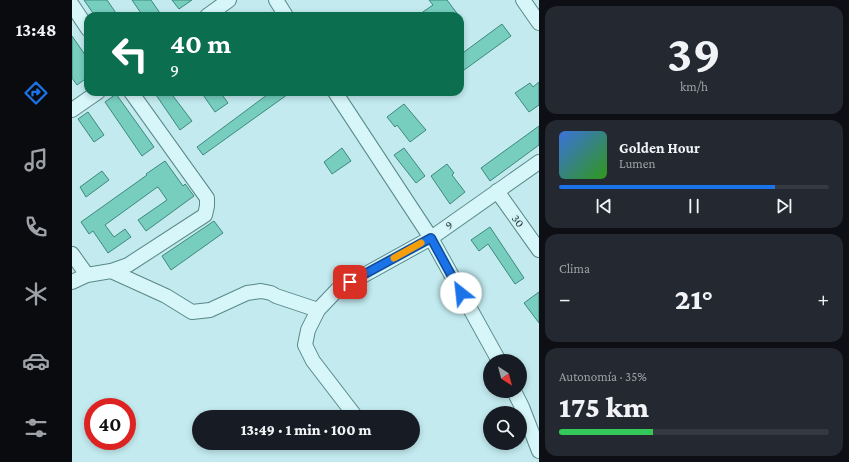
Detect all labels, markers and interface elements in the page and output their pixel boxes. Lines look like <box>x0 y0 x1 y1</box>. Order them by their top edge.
text: 13:48 <box>16 20 56 40</box>
text: 39 <box>667 24 721 82</box>
icon: left <box>104 28 156 80</box>
text: 40 m <box>170 28 231 59</box>
text: 9 <box>170 61 179 81</box>
icon: directions <box>22 79 50 107</box>
text: km/h <box>680 79 708 94</box>
text: Golden Hour <box>619 140 700 156</box>
icon: music <box>22 146 50 174</box>
text: Lumen <box>619 156 655 171</box>
icon: previous <box>593 195 615 217</box>
icon: pause <box>683 195 705 217</box>
icon: next <box>773 195 795 217</box>
street label: 30 <box>509 212 527 230</box>
icon: phone <box>22 213 50 241</box>
street label: 9 <box>442 218 456 232</box>
text: Clima <box>559 261 590 276</box>
pin <box>333 265 367 299</box>
icon: arrive <box>339 271 361 293</box>
position arrow <box>440 272 482 314</box>
icon: climate <box>22 280 50 308</box>
text: 21° <box>675 282 713 315</box>
text: − <box>559 286 571 311</box>
text: + <box>817 286 829 311</box>
icon: car <box>22 347 50 375</box>
north arrow <box>483 354 527 398</box>
map controls <box>483 354 527 450</box>
text: Autonomía · 35% <box>559 369 647 384</box>
text: 175 km <box>559 390 649 423</box>
speed limit sign: 40 <box>84 398 136 450</box>
button: search <box>483 406 527 450</box>
icon: filters <box>22 414 50 442</box>
text: 13:49 · 1 min · 100 m <box>241 422 371 438</box>

